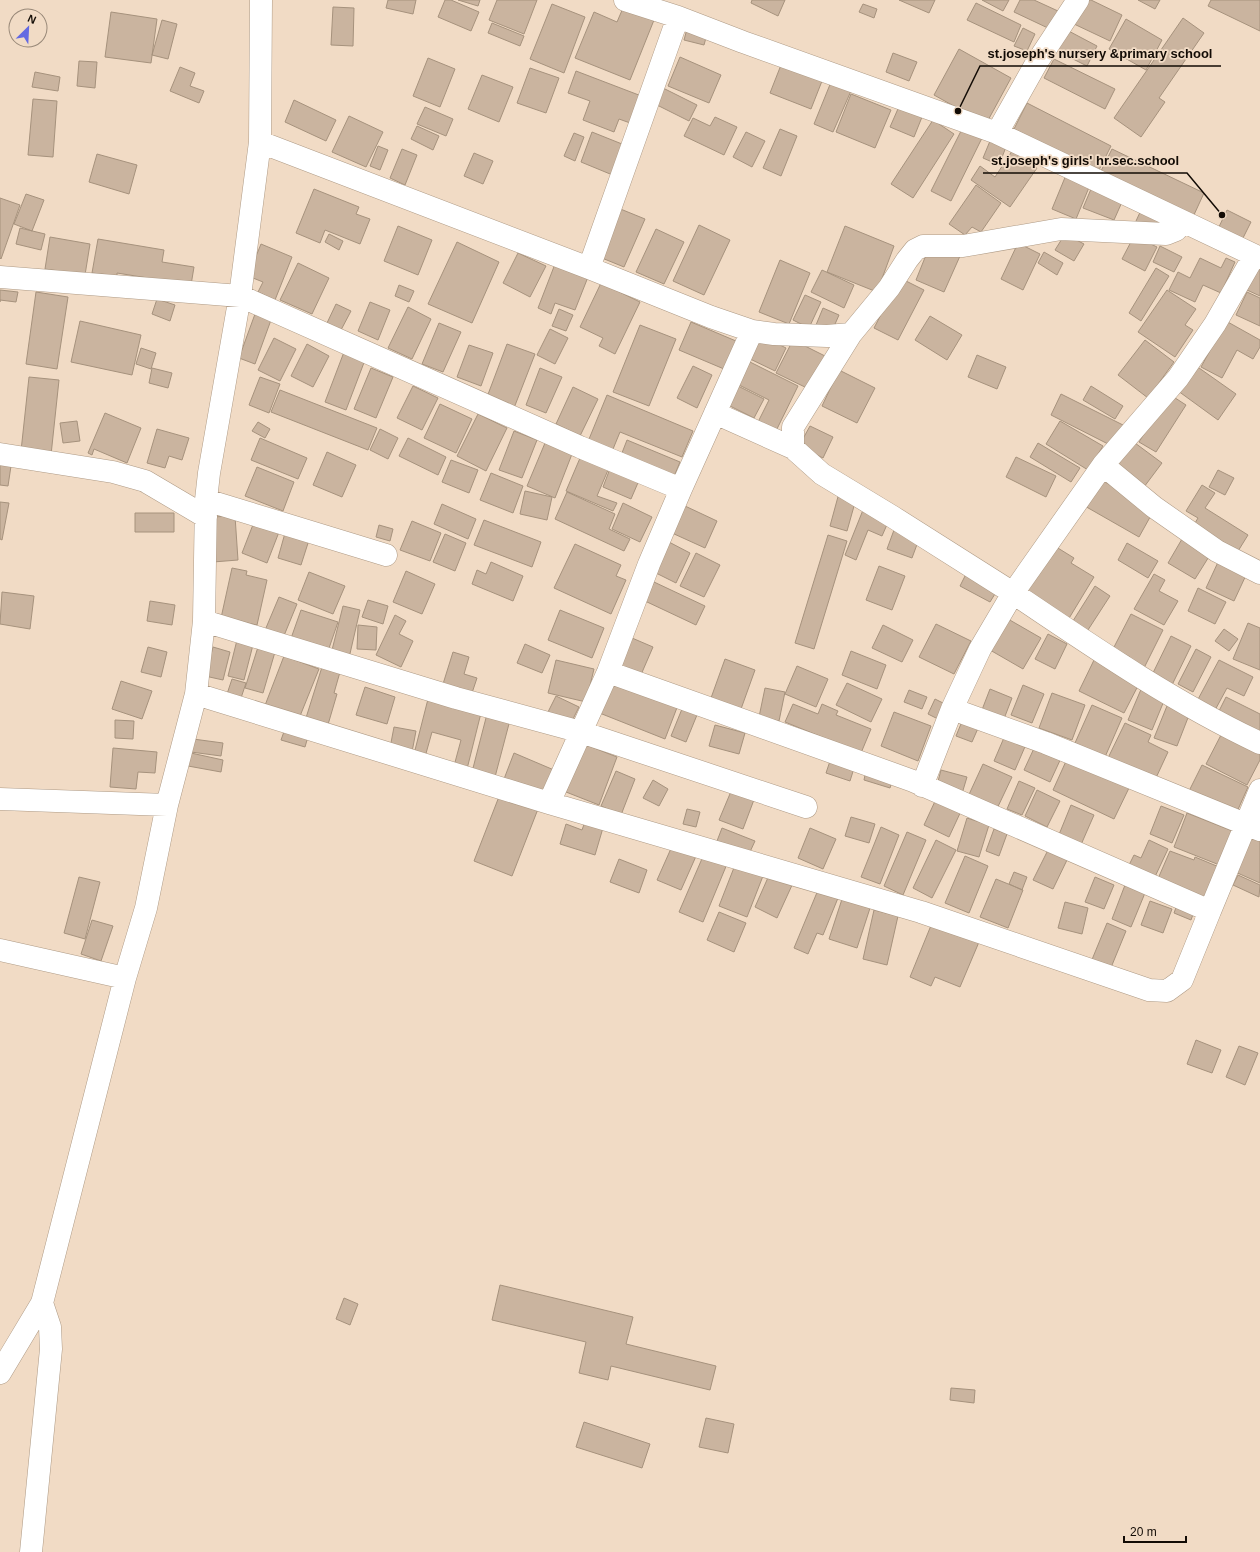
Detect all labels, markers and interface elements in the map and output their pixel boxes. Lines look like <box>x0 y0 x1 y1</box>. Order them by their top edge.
north arrow <box>8 8 48 48</box>
text: N <box>26 12 38 26</box>
callout: st.joseph's nursery &primary school <box>980 41 1221 66</box>
text: st.joseph's nursery &primary school <box>988 46 1212 61</box>
callout: st.joseph's girls' hr.sec.school <box>983 148 1187 173</box>
text: st.joseph's girls' hr.sec.school <box>991 153 1179 168</box>
scale bar <box>1124 1518 1186 1544</box>
text: 20 m <box>1130 1525 1157 1539</box>

